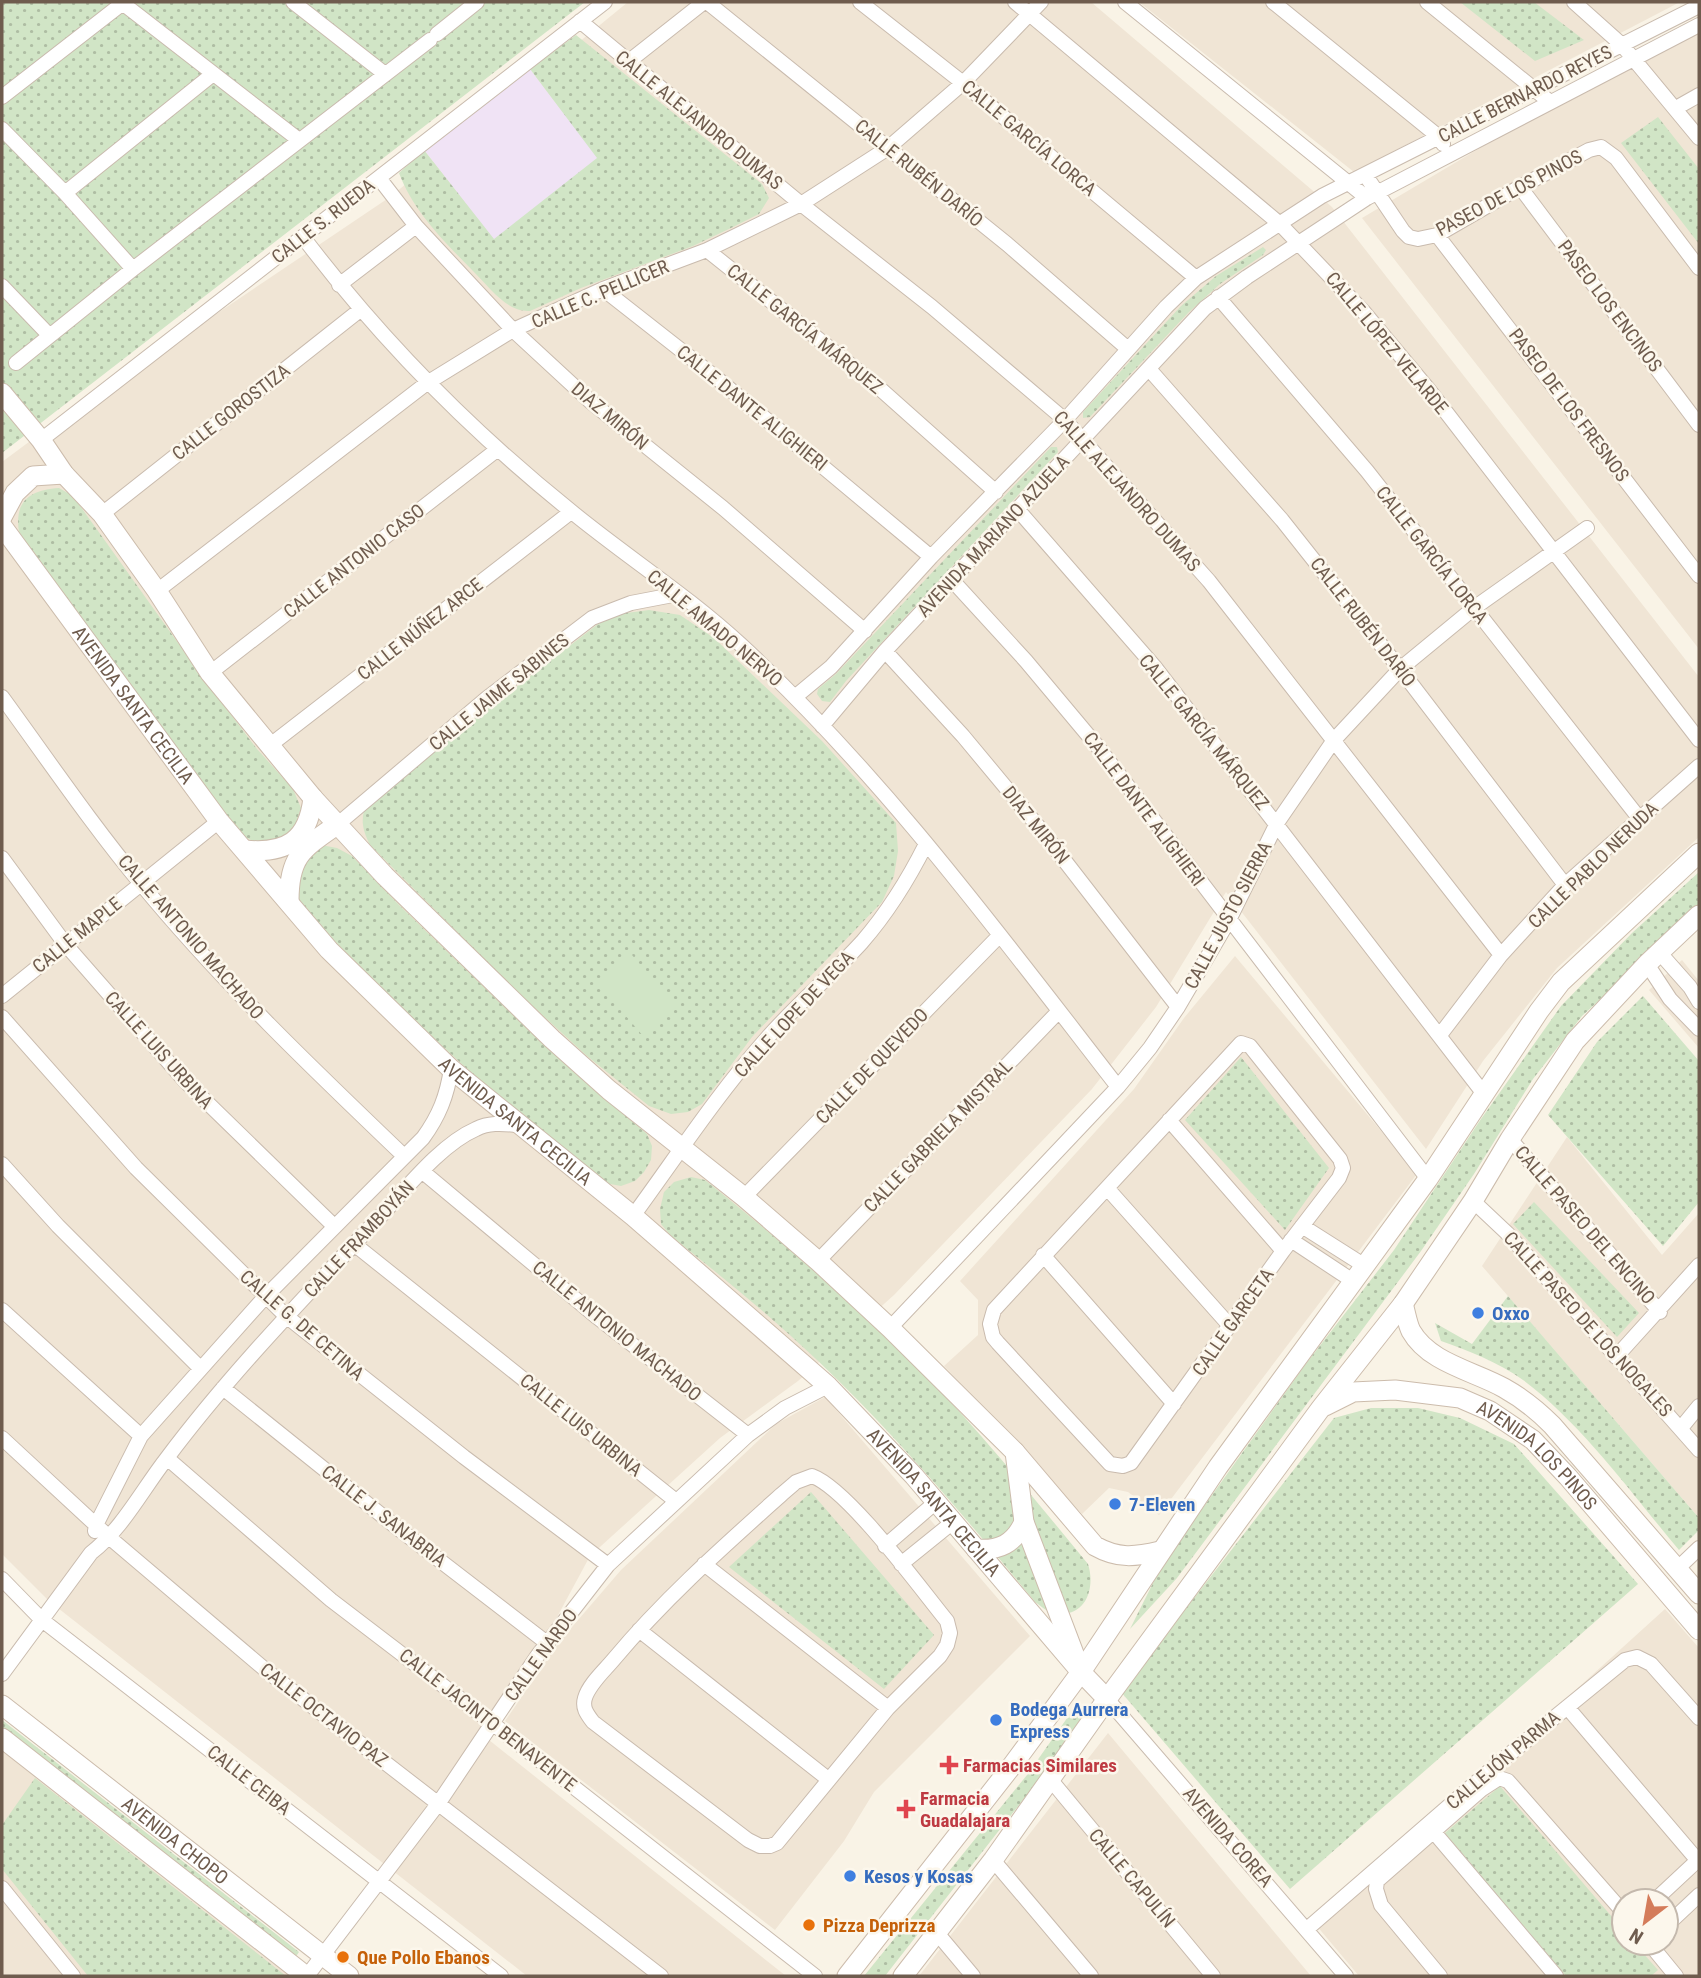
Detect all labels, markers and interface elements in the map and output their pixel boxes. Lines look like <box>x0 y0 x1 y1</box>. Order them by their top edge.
street label: CALLE BERNARDO REYES <box>1434 40 1616 148</box>
street label: CALLE ALEJANDRO DUMAS <box>611 46 787 195</box>
street label: CALLE GARCÍA LORCA <box>957 75 1101 201</box>
street label: CALLE RUBÉN DARÍO <box>850 114 988 232</box>
street label: PASEO DE LOS PINOS <box>1432 145 1586 241</box>
street label: CALLE S. RUEDA <box>267 174 379 268</box>
street label: PASEO LOS ENCINOS <box>1553 236 1667 377</box>
street label: CALLE C. PELLICER <box>528 255 672 333</box>
street label: CALLE GARCÍA MÁRQUEZ <box>722 259 888 399</box>
street label: CALLE LÓPEZ VELARDE <box>1321 267 1453 419</box>
street label: PASEO DE LOS FRESNOS <box>1504 324 1634 486</box>
street label: CALLE DANTE ALIGHIERI <box>672 340 832 476</box>
street label: CALLE GOROSTIZA <box>167 359 295 465</box>
street label: DIAZ MIRÓN <box>567 377 653 455</box>
street label: CALLE ALEJANDRO DUMAS <box>1049 406 1205 576</box>
street label: AVENIDA MARIANO AZUELA <box>912 450 1074 622</box>
street label: CALLE GARCÍA LORCA <box>1371 482 1493 629</box>
street label: CALLE ANTONIO CASO <box>279 499 429 623</box>
street label: CALLE RUBÉN DARÍO <box>1305 553 1421 691</box>
street label: CALLE AMADO NERVO <box>643 565 787 691</box>
street label: CALLE NÚÑEZ ARCE <box>353 573 487 685</box>
street label: AVENIDA SANTA CECILIA <box>68 621 199 788</box>
street label: CALLE JAIME SABINES <box>424 628 574 756</box>
street label: CALLE GARCÍA MÁRQUEZ <box>1134 649 1274 815</box>
street label: CALLE DANTE ALIGHIERI <box>1078 727 1210 891</box>
street label: DIAZ MIRÓN <box>998 781 1074 869</box>
street label: CALLE PABLO NERUDA <box>1523 797 1663 933</box>
street label: CALLE JUSTO SIERRA <box>1179 837 1277 993</box>
street label: CALLE ANTONIO MACHADO <box>113 850 269 1024</box>
street label: CALLE MAPLE <box>28 892 126 978</box>
street label: CALLE LOPE DE VEGA <box>729 946 859 1082</box>
street label: CALLE LUIS URBINA <box>100 986 218 1114</box>
street label: CALLE DE QUEVEDO <box>811 1003 933 1129</box>
street label: AVENIDA SANTA CECILIA <box>434 1052 597 1190</box>
street label: CALLE GABRIELA MISTRAL <box>859 1055 1017 1217</box>
street label: CALLE PASEO DEL ENCINO <box>1510 1141 1660 1309</box>
street label: CALLE FRAMBOYÁN <box>299 1176 419 1302</box>
street label: CALLE PASEO DE LOS NOGALES <box>1499 1227 1677 1421</box>
street label: CALLE ANTONIO MACHADO <box>528 1256 706 1406</box>
street label: CALLE GARCETA <box>1187 1264 1279 1380</box>
street label: CALLE G. DE CETINA <box>235 1265 369 1385</box>
place label: Oxxo <box>1492 1302 1530 1325</box>
marker: Oxxo <box>1470 1305 1486 1321</box>
street label: CALLE LUIS URBINA <box>515 1369 647 1481</box>
street label: AVENIDA LOS PINOS <box>1473 1395 1602 1514</box>
street label: AVENIDA SANTA CECILIA <box>863 1423 1006 1581</box>
street label: CALLE J. SANABRIA <box>317 1460 451 1572</box>
place label: 7-Eleven <box>1129 1493 1195 1516</box>
marker: 7-Eleven <box>1107 1496 1123 1512</box>
street label: CALLE NARDO <box>500 1604 582 1706</box>
street label: CALLE JACINTO BENAVENTE <box>395 1644 581 1796</box>
street label: CALLE OCTAVIO PAZ <box>255 1658 393 1772</box>
place label: Bodega Aurrera Express <box>1010 1698 1129 1743</box>
street label: CALLEJÓN PARMA <box>1441 1706 1565 1814</box>
marker: Bodega Aurrera Express <box>988 1712 1004 1728</box>
street label: CALLE CEIBA <box>203 1740 295 1820</box>
place label: Farmacias Similares <box>963 1754 1117 1777</box>
marker: Farmacias Similares <box>941 1757 957 1773</box>
street label: AVENIDA COREA <box>1178 1782 1278 1892</box>
place label: Farmacia Guadalajara <box>920 1787 1010 1832</box>
street label: AVENIDA CHOPO <box>118 1792 233 1889</box>
marker: Farmacia Guadalajara <box>898 1801 914 1817</box>
street label: CALLE CAPULÍN <box>1084 1824 1180 1932</box>
place label: Kesos y Kosas <box>864 1865 973 1888</box>
marker: Kesos y Kosas <box>842 1868 858 1884</box>
north arrow <box>1610 1887 1680 1957</box>
place label: Pizza Deprizza <box>823 1914 936 1937</box>
marker: Pizza Deprizza <box>801 1917 817 1933</box>
text: N <box>1626 1923 1647 1949</box>
place label: Que Pollo Ebanos <box>357 1946 490 1969</box>
marker: Que Pollo Ebanos <box>335 1949 351 1965</box>

